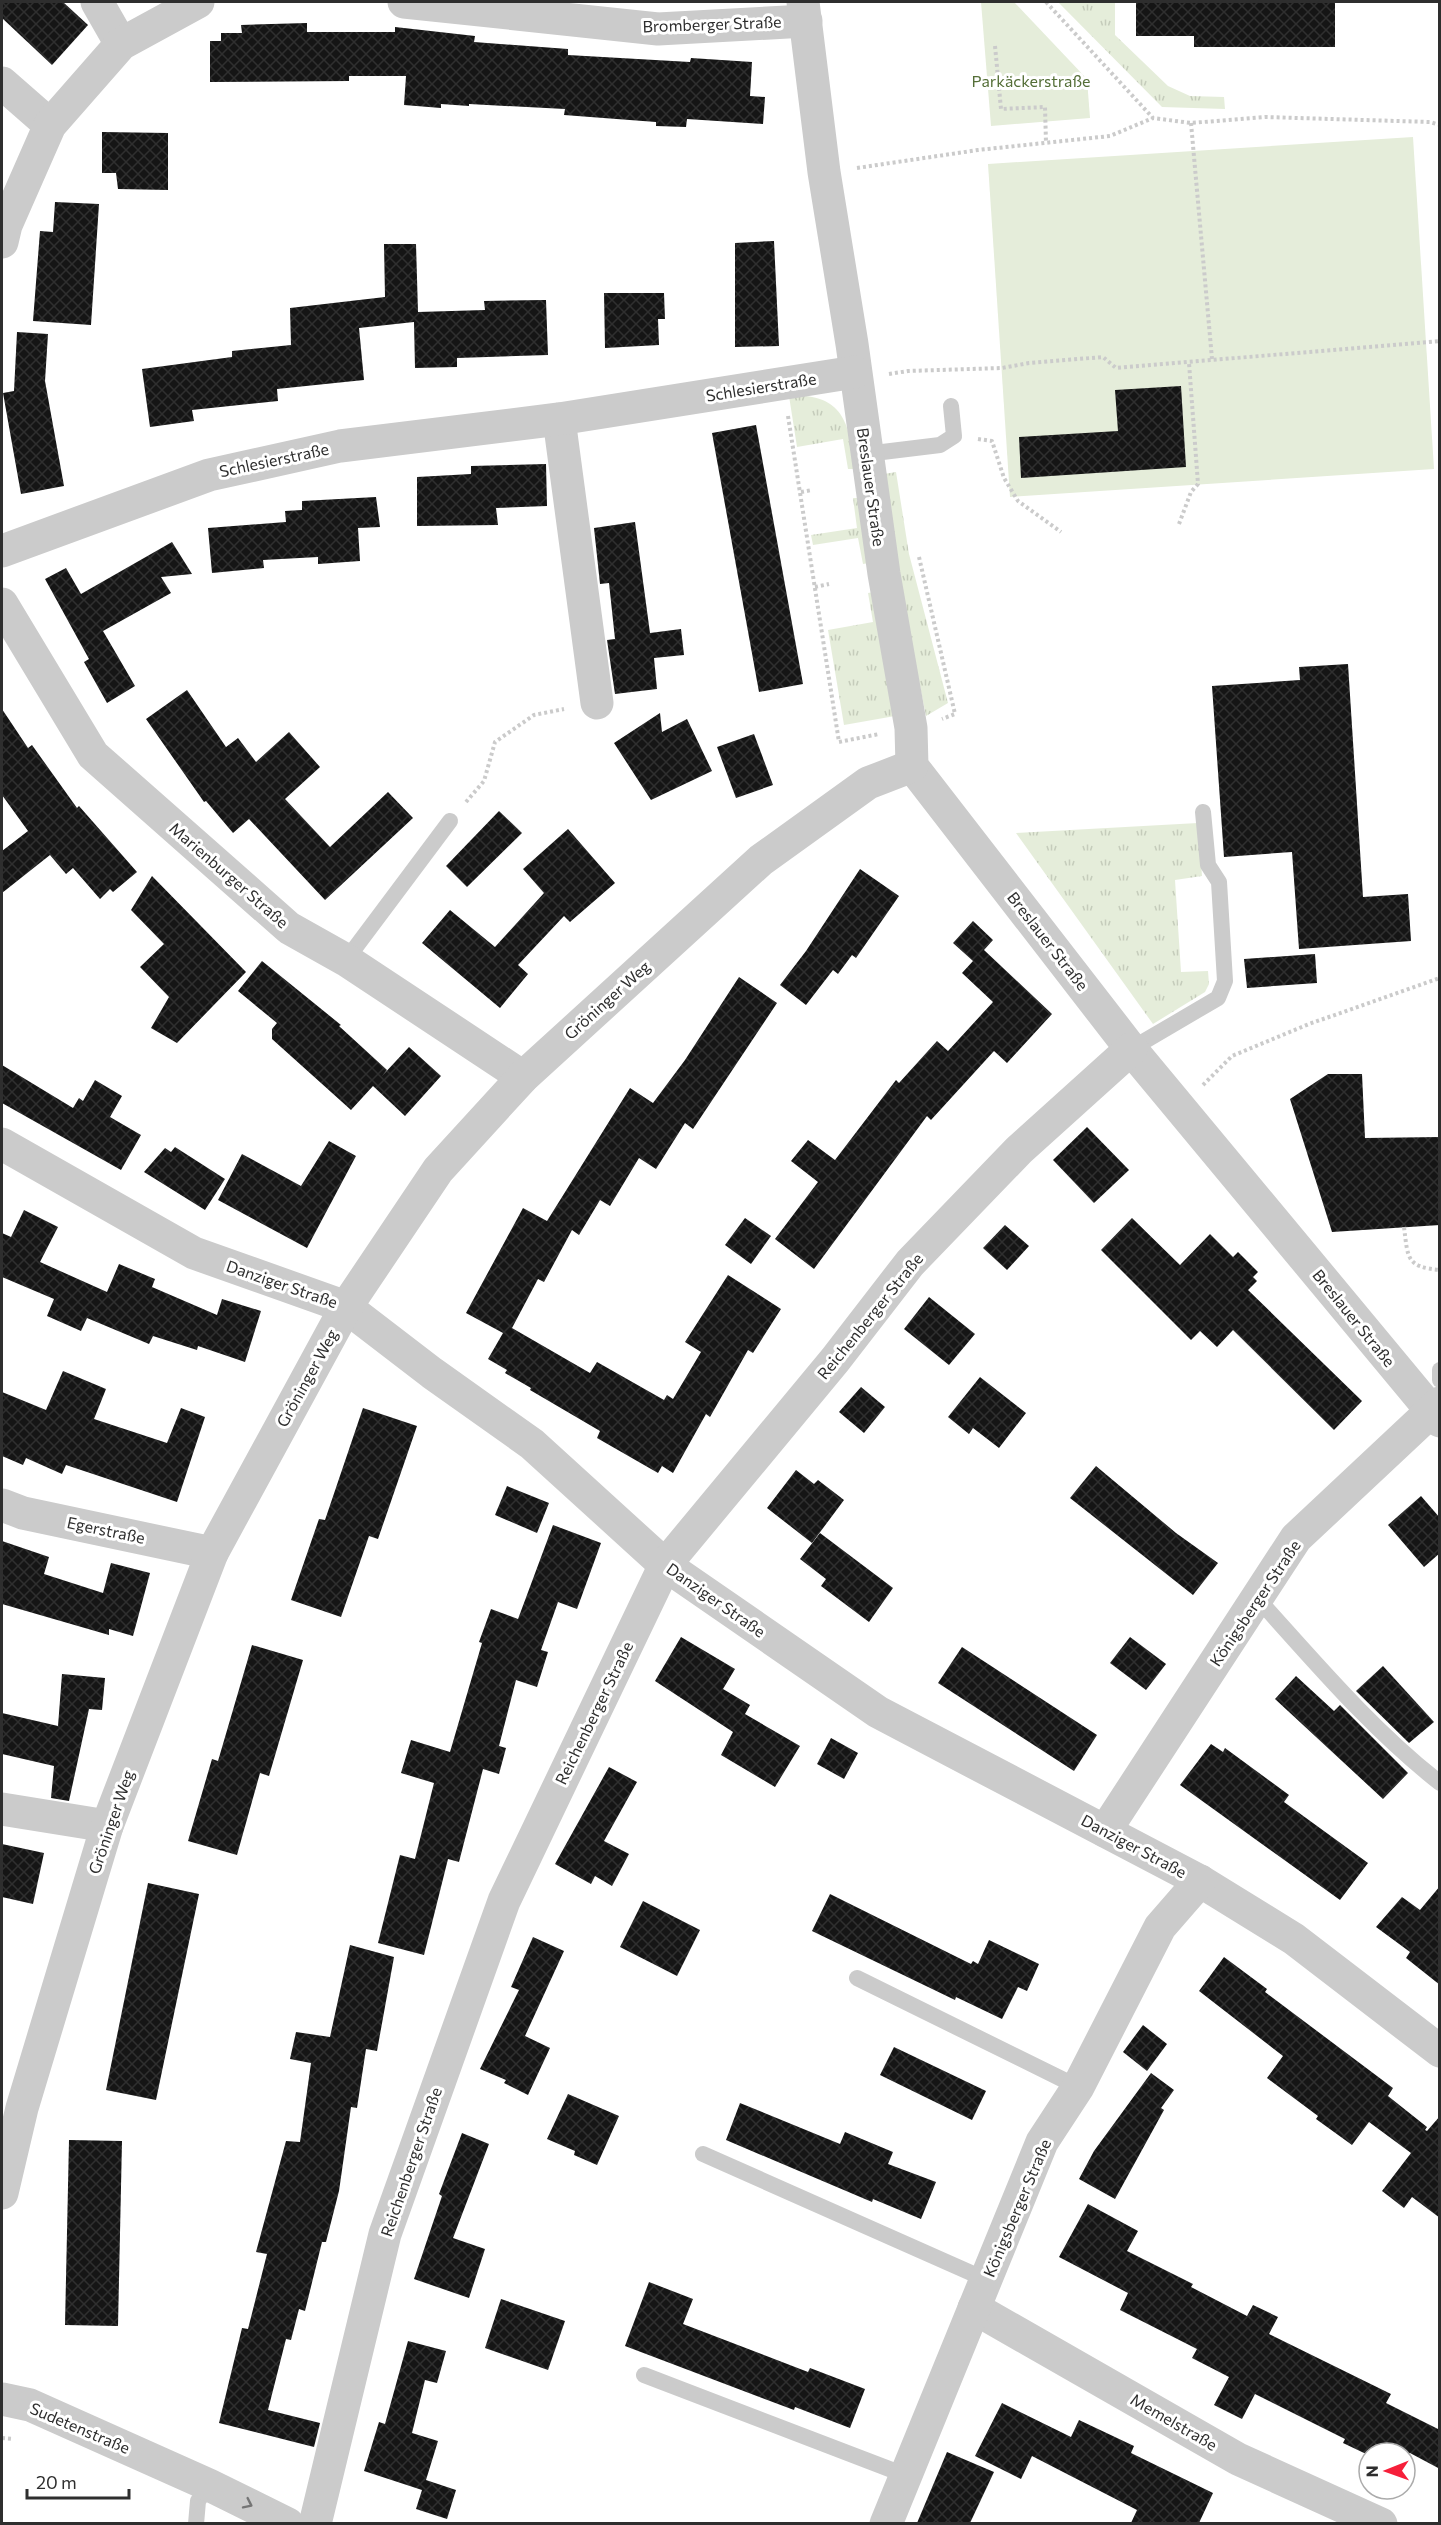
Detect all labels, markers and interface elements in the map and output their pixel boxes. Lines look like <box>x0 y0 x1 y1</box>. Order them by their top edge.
street label: Bromberger Straße <box>642 12 782 35</box>
park label: Parkäckerstraße <box>971 71 1091 90</box>
street label: Schlesierstraße <box>704 368 817 405</box>
street label: Breslauer Straße <box>854 426 889 548</box>
street label: Schlesierstraße <box>217 439 330 480</box>
street label: Marienburger Straße <box>166 818 293 931</box>
street label: Breslauer Straße <box>1004 888 1093 994</box>
street label: Gröninger Weg <box>560 956 654 1043</box>
street label: Reichenberger Straße <box>813 1249 926 1383</box>
street label: Danziger Straße <box>224 1256 340 1311</box>
street label: Breslauer Straße <box>1309 1265 1400 1370</box>
street label: Gröninger Weg <box>272 1325 341 1430</box>
street label: Egerstraße <box>65 1512 147 1547</box>
street label: Königsberger Straße <box>1205 1536 1304 1669</box>
street label: Danziger Straße <box>663 1558 769 1641</box>
street label: Reichenberger Straße <box>551 1638 636 1787</box>
street label: Gröninger Weg <box>84 1767 137 1876</box>
street label: Danziger Straße <box>1078 1810 1190 1881</box>
street label: Reichenberger Straße <box>376 2085 445 2239</box>
street label: Königsberger Straße <box>979 2136 1054 2280</box>
street label: Memelstraße <box>1128 2389 1221 2454</box>
street label: Sudetenstraße <box>27 2398 133 2457</box>
north arrow <box>1357 2441 1417 2501</box>
scale bar <box>27 2462 129 2500</box>
text: N <box>1362 2465 1381 2477</box>
text: 20 m <box>36 2471 77 2493</box>
one-way arrow <box>242 2496 253 2508</box>

